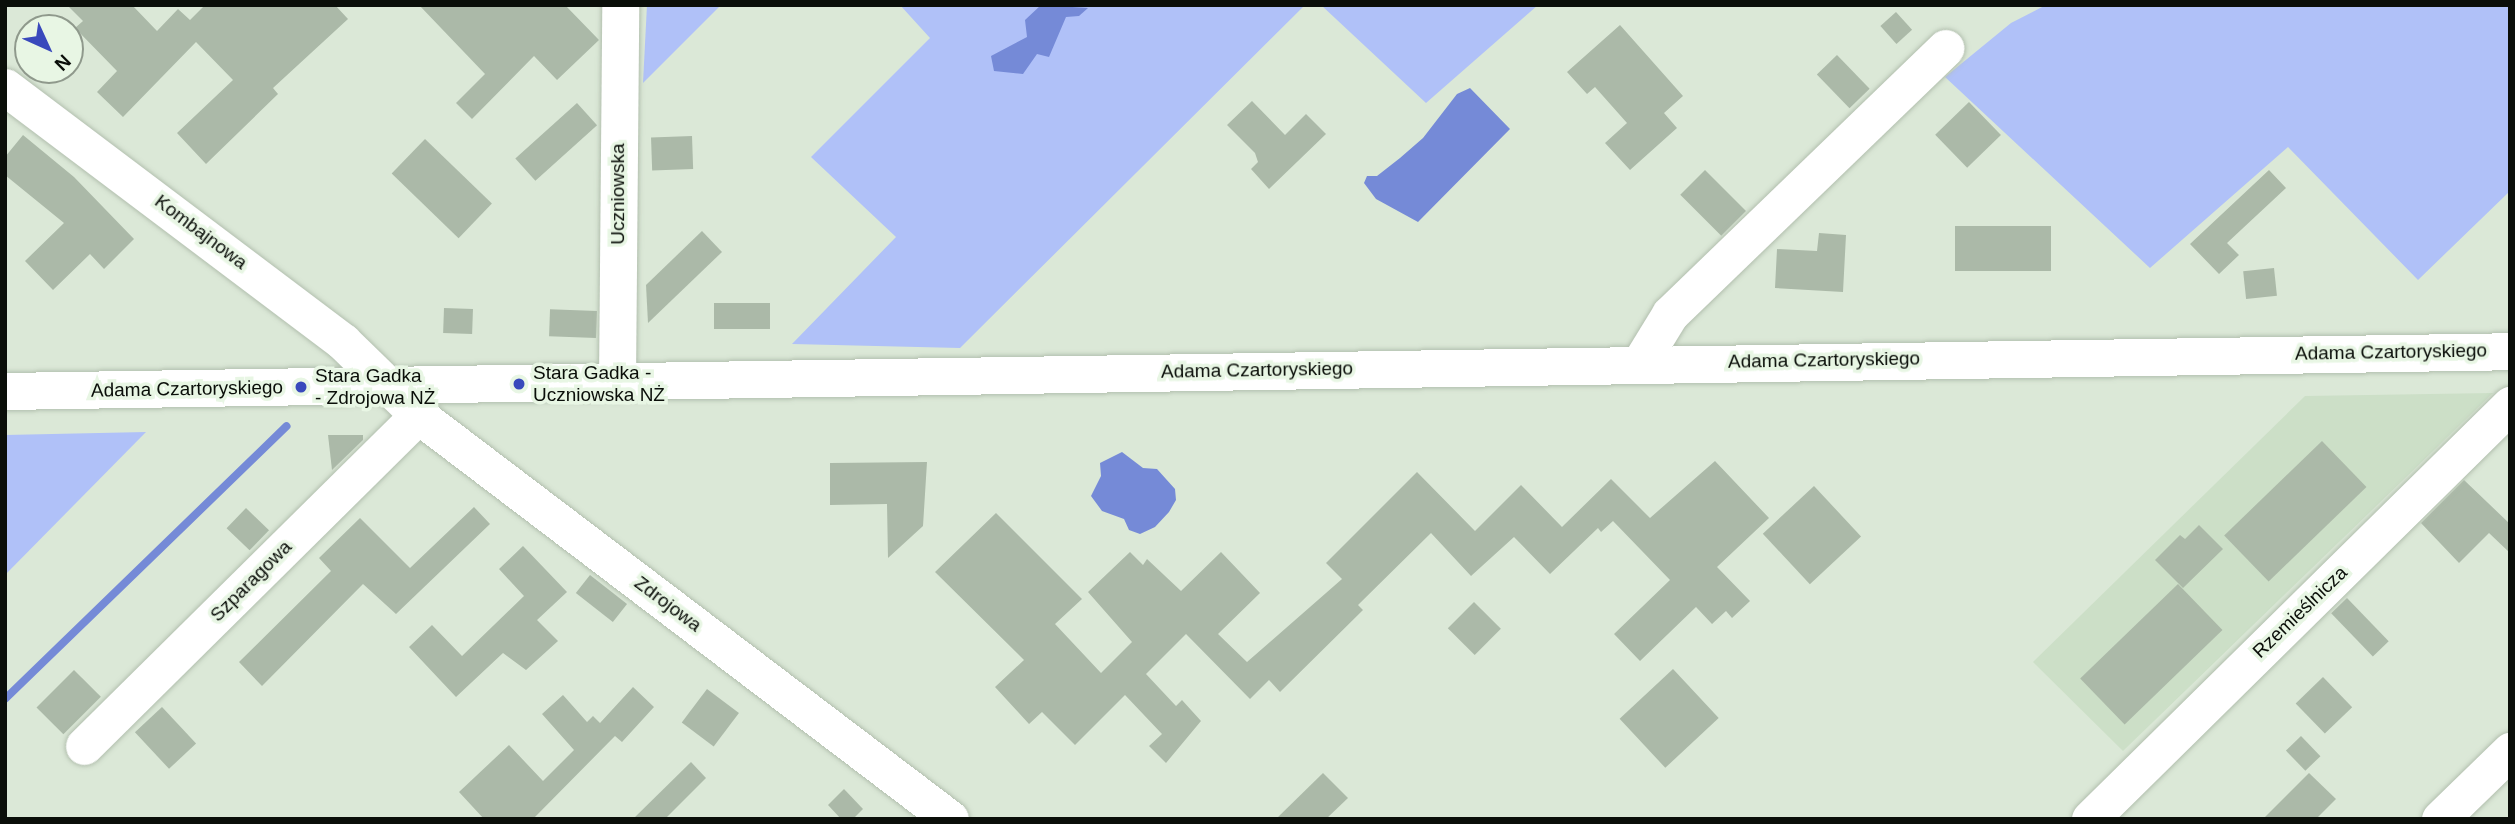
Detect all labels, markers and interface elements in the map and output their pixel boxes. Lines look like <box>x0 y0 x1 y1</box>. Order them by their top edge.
north arrow <box>14 14 84 84</box>
text: N <box>51 51 75 75</box>
street label: Uczniowska <box>607 143 629 245</box>
street label: Kombajnowa <box>150 190 252 274</box>
street label: Adama Czartoryskiego <box>2295 339 2487 365</box>
street label: Adama Czartoryskiego <box>1728 347 1920 373</box>
street label: Adama Czartoryskiego <box>1161 357 1353 383</box>
place label: Stara Gadka - Uczniowska NŻ <box>533 362 665 406</box>
place label: Stara Gadka - Zdrojowa NŻ <box>315 365 435 409</box>
street label: Adama Czartoryskiego <box>91 376 283 402</box>
marker: Stara Gadka - Uczniowska NŻ <box>511 376 527 392</box>
marker: Stara Gadka - Zdrojowa NŻ <box>293 379 309 395</box>
street label: Szparagowa <box>206 536 296 626</box>
street label: Rzemieślnicza <box>2248 561 2352 663</box>
street label: Zdrojowa <box>630 571 706 637</box>

